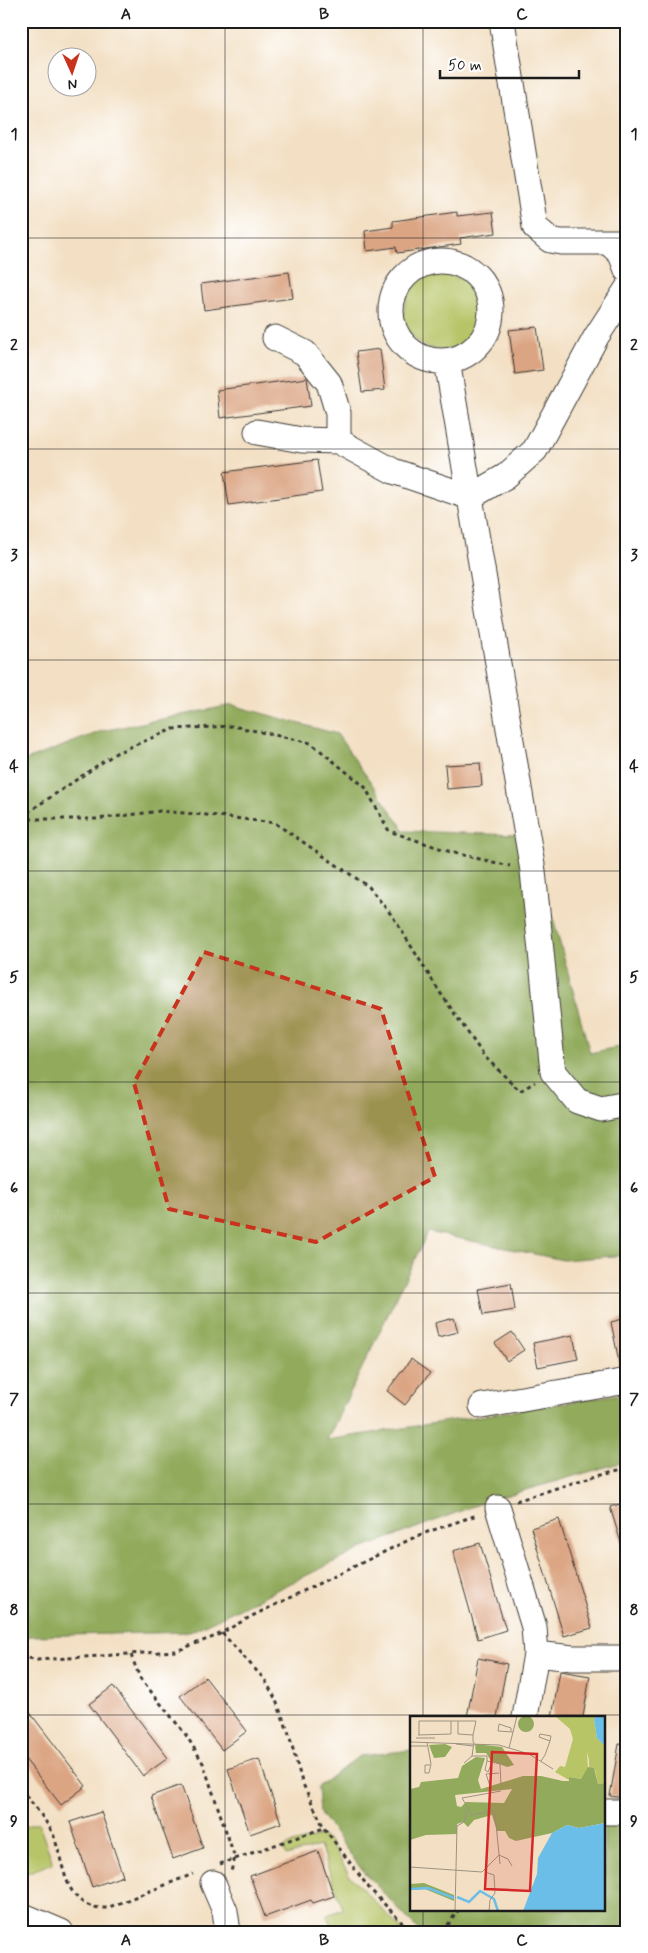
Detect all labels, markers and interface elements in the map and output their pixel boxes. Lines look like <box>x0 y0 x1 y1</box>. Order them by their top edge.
text: A <box>121 4 131 25</box>
text: B <box>319 4 329 25</box>
text: C <box>516 4 528 25</box>
north arrow <box>48 48 98 98</box>
scale bar <box>440 48 579 80</box>
text: 50 m <box>448 56 482 76</box>
text: N <box>67 75 78 93</box>
text: 1 <box>10 124 18 145</box>
text: 1 <box>630 124 638 145</box>
text: 2 <box>10 335 18 356</box>
text: 2 <box>630 335 638 356</box>
text: 3 <box>10 545 18 566</box>
text: 3 <box>630 545 638 566</box>
text: 4 <box>9 756 19 777</box>
text: 4 <box>629 756 639 777</box>
text: 5 <box>9 967 19 988</box>
text: 5 <box>629 967 639 988</box>
text: 6 <box>10 1178 18 1199</box>
text: 6 <box>630 1178 638 1199</box>
text: 7 <box>9 1389 19 1410</box>
text: 7 <box>629 1389 639 1410</box>
text: 8 <box>9 1600 19 1621</box>
text: 8 <box>629 1600 639 1621</box>
inset map <box>410 1716 606 1910</box>
text: 9 <box>10 1811 18 1832</box>
text: 9 <box>630 1811 638 1832</box>
text: A <box>121 1930 131 1951</box>
text: B <box>319 1930 329 1951</box>
text: C <box>516 1930 528 1951</box>

